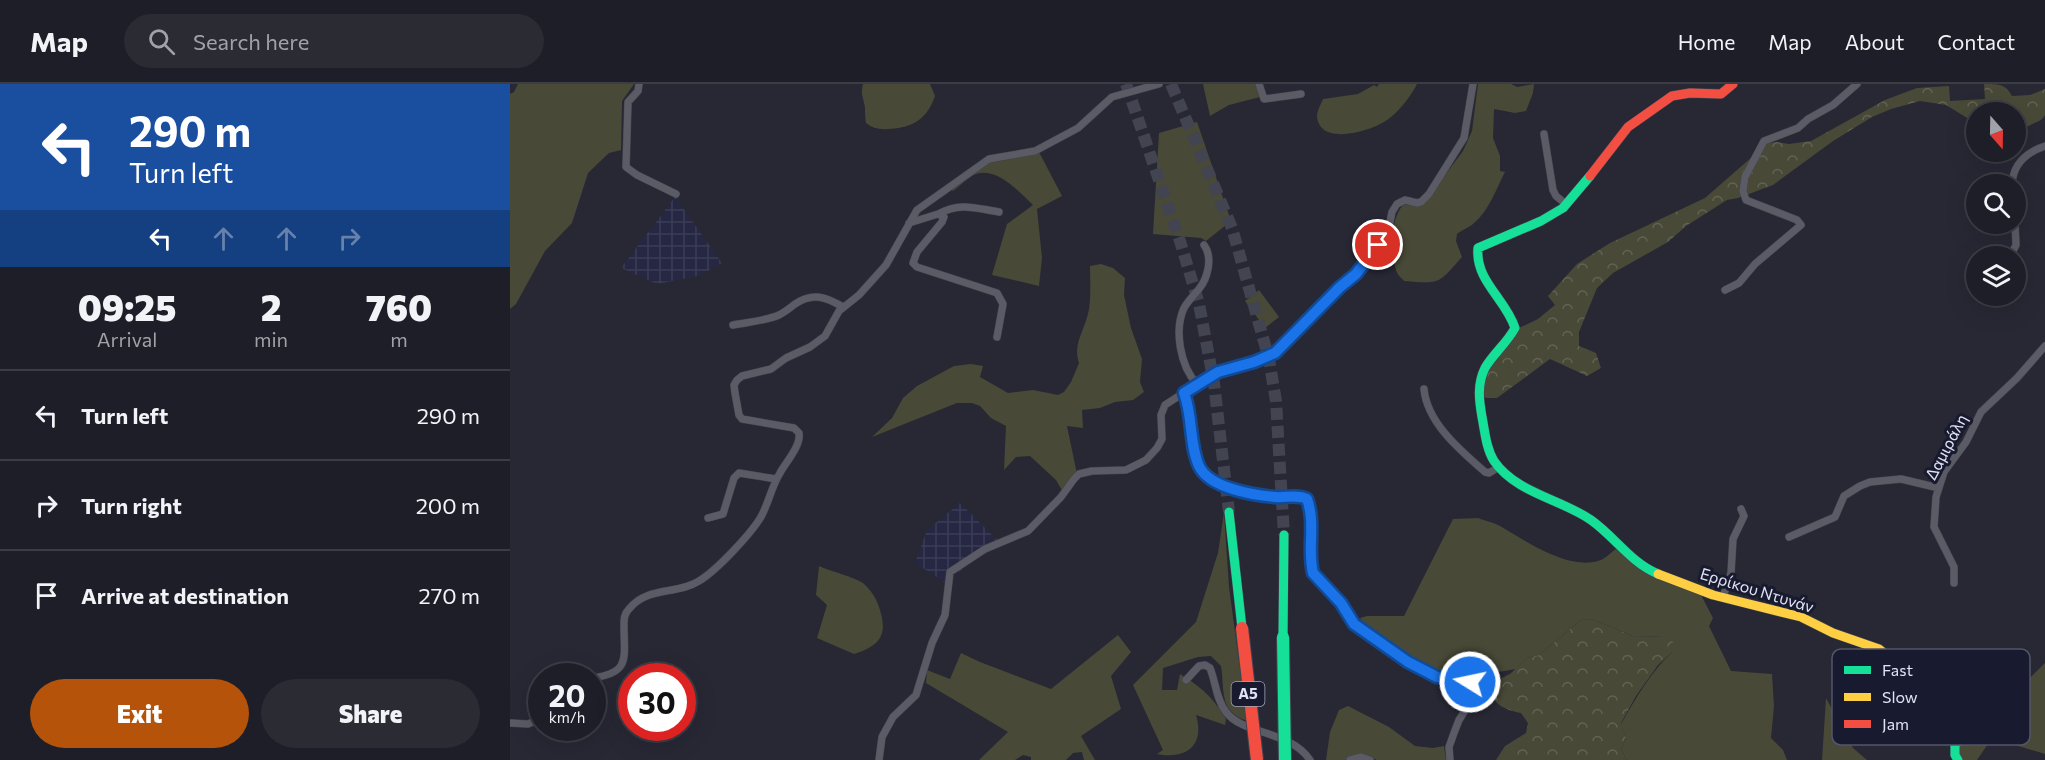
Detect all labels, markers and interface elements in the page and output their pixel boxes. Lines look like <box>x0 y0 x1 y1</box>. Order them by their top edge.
search box <box>124 14 544 68</box>
text: Map <box>30 24 88 58</box>
icon: search <box>145 25 178 58</box>
text: Search here <box>193 28 309 55</box>
text: Home <box>1678 29 1735 54</box>
text: Map <box>1768 29 1812 54</box>
text: About <box>1845 29 1904 54</box>
text: Contact <box>1937 29 2015 54</box>
north arrow <box>1966 102 2026 162</box>
map controls <box>1966 102 2026 306</box>
text: 290 m <box>129 104 251 156</box>
icon: left <box>30 108 108 186</box>
text: Turn left <box>129 156 233 189</box>
button: search <box>1966 174 2026 234</box>
pin <box>1352 219 1403 270</box>
icon: left <box>144 222 177 255</box>
icon: ahead <box>207 222 240 255</box>
icon: ahead <box>270 222 303 255</box>
icon: right <box>333 222 366 255</box>
icon: arrive <box>1361 228 1394 261</box>
button: layers <box>1966 246 2026 306</box>
text: 09:25 <box>78 284 176 328</box>
text: 2 <box>261 284 281 328</box>
text: 760 <box>366 284 432 328</box>
text: Arrival <box>97 327 157 351</box>
text: min <box>254 327 288 351</box>
text: m <box>390 327 408 351</box>
icon: left <box>30 399 63 432</box>
text: Turn left <box>81 402 168 429</box>
text: 290 m <box>417 402 480 429</box>
street label: Δαμιράλη <box>1920 411 1971 483</box>
icon: right <box>30 489 63 522</box>
text: Turn right <box>81 492 182 519</box>
text: 200 m <box>416 492 480 519</box>
street label: Ερρίκου Ντυνάν <box>1698 563 1816 616</box>
icon: arrive <box>30 579 63 612</box>
text: Arrive at destination <box>81 582 289 609</box>
text: 270 m <box>419 582 480 609</box>
legend <box>1832 649 2030 745</box>
position arrow <box>1438 650 1502 714</box>
text: Fast <box>1882 660 1913 679</box>
speed limit sign: 30 <box>618 663 696 741</box>
text: 20 <box>549 676 585 713</box>
button: Exit <box>30 679 249 748</box>
button: Share <box>261 679 480 748</box>
road number: Α5 <box>1232 682 1264 706</box>
text: Slow <box>1882 687 1918 706</box>
text: km/h <box>549 708 585 726</box>
text: Jam <box>1882 714 1909 733</box>

